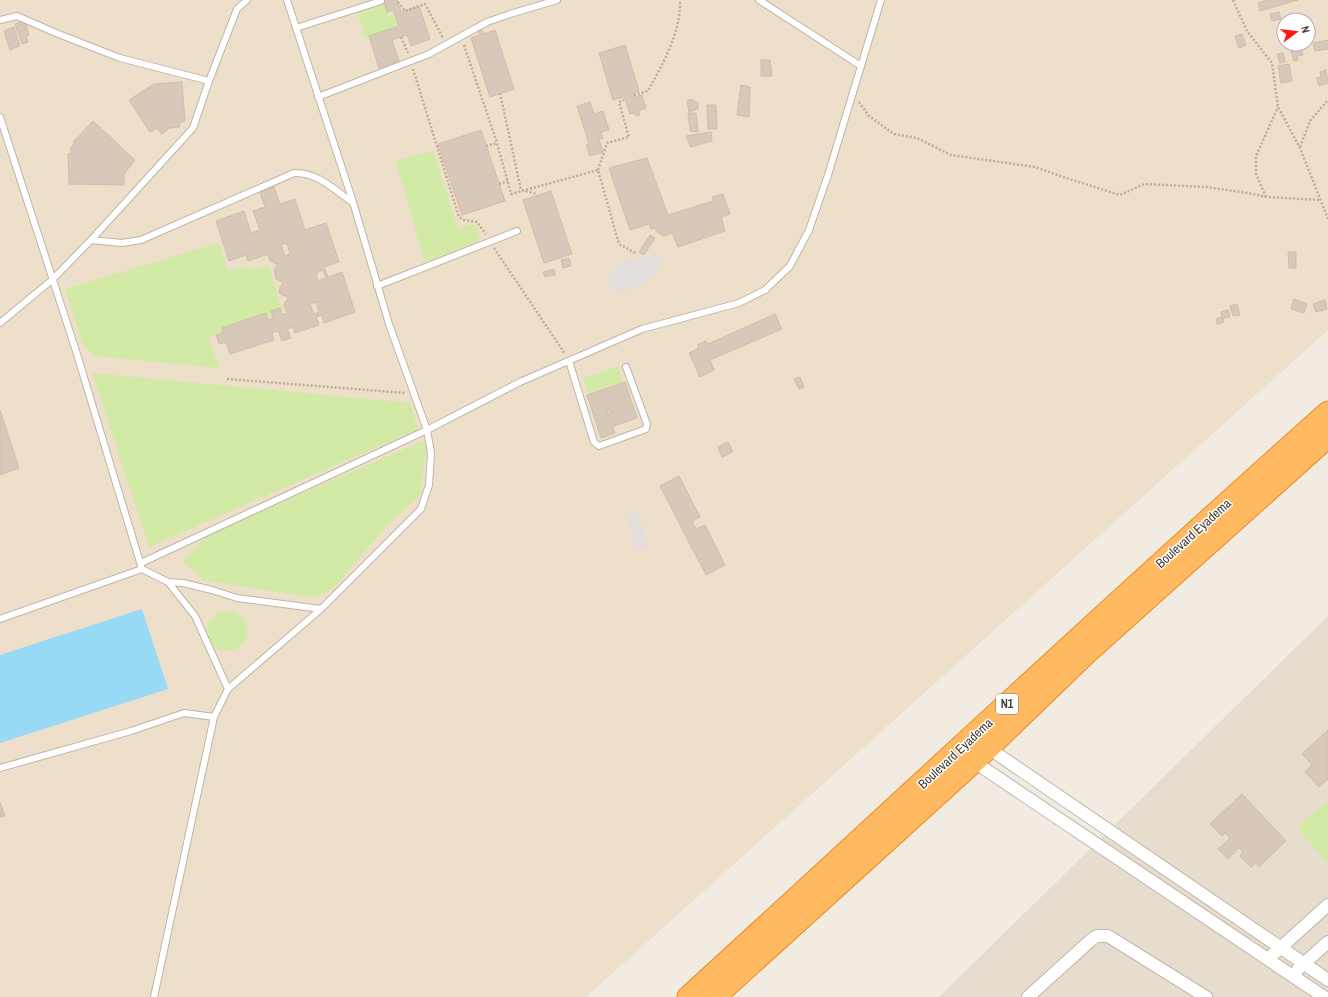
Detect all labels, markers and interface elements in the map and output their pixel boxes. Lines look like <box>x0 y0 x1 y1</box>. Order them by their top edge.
north arrow <box>1276 12 1316 52</box>
text: N <box>1298 24 1313 34</box>
street label: Boulevard Eyadema <box>1152 495 1235 572</box>
road number: N1 <box>996 694 1018 714</box>
street label: Boulevard Eyadema <box>914 714 996 792</box>

